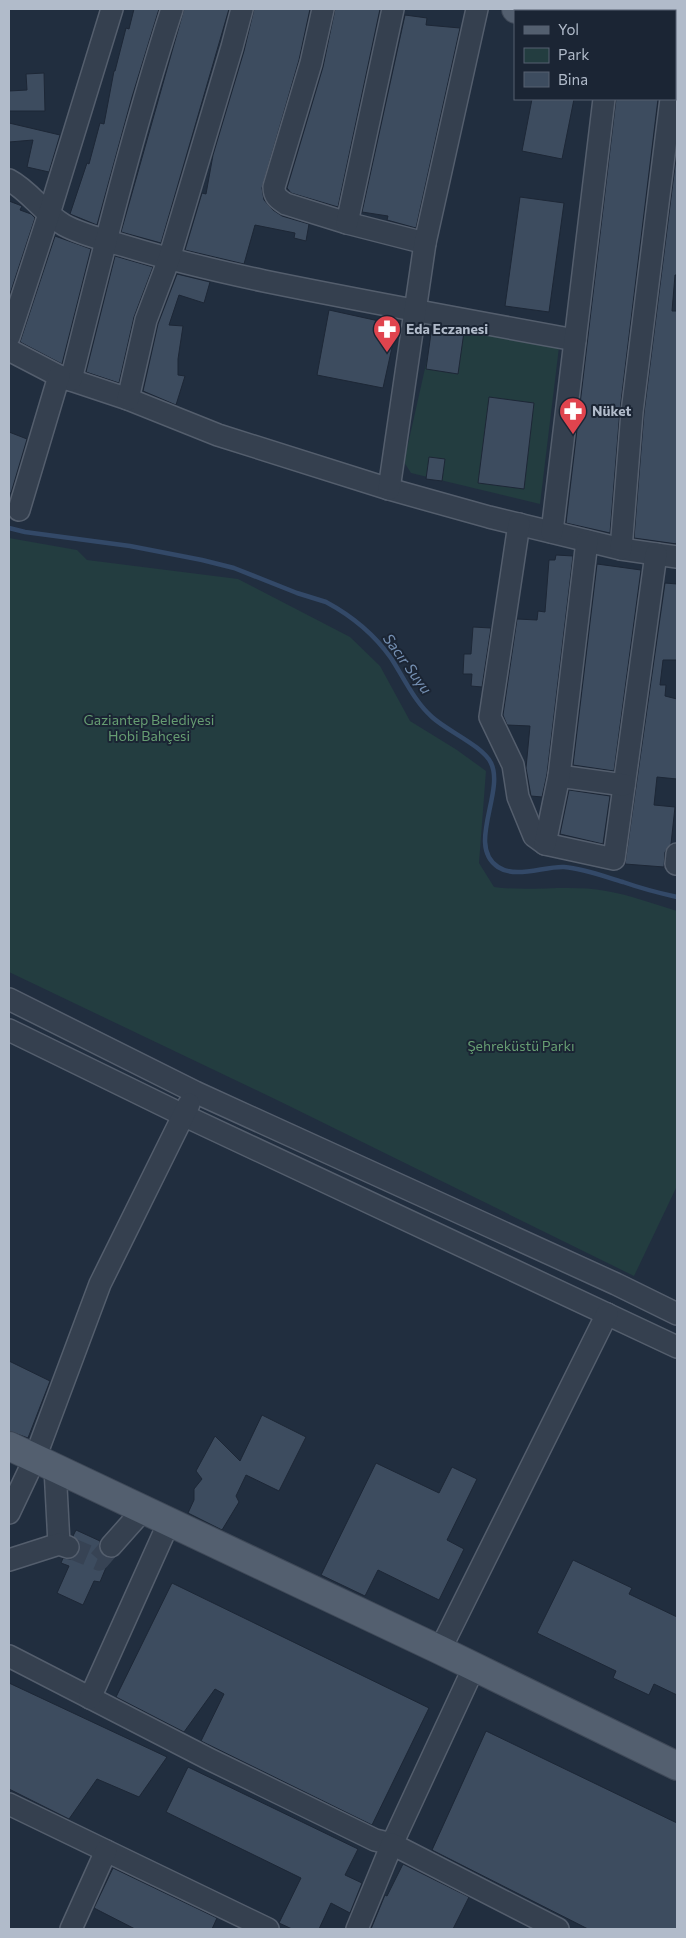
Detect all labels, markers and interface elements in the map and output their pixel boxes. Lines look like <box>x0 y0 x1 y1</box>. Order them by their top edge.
legend <box>514 10 676 100</box>
text: Yol <box>558 20 579 38</box>
text: Park <box>558 45 589 63</box>
text: Bina <box>558 70 588 88</box>
pharmacy icon: Eda Eczanesi <box>372 314 402 353</box>
place label: Eda Eczanesi <box>406 320 488 337</box>
pharmacy icon: Nüket <box>558 396 588 435</box>
place label: Nüket <box>592 402 631 419</box>
water label: Sacır Suyu <box>380 630 436 698</box>
park label: Gaziantep Belediyesi Hobi Bahçesi <box>84 711 214 744</box>
park label: Şehreküstü Parkı <box>467 1037 575 1054</box>

